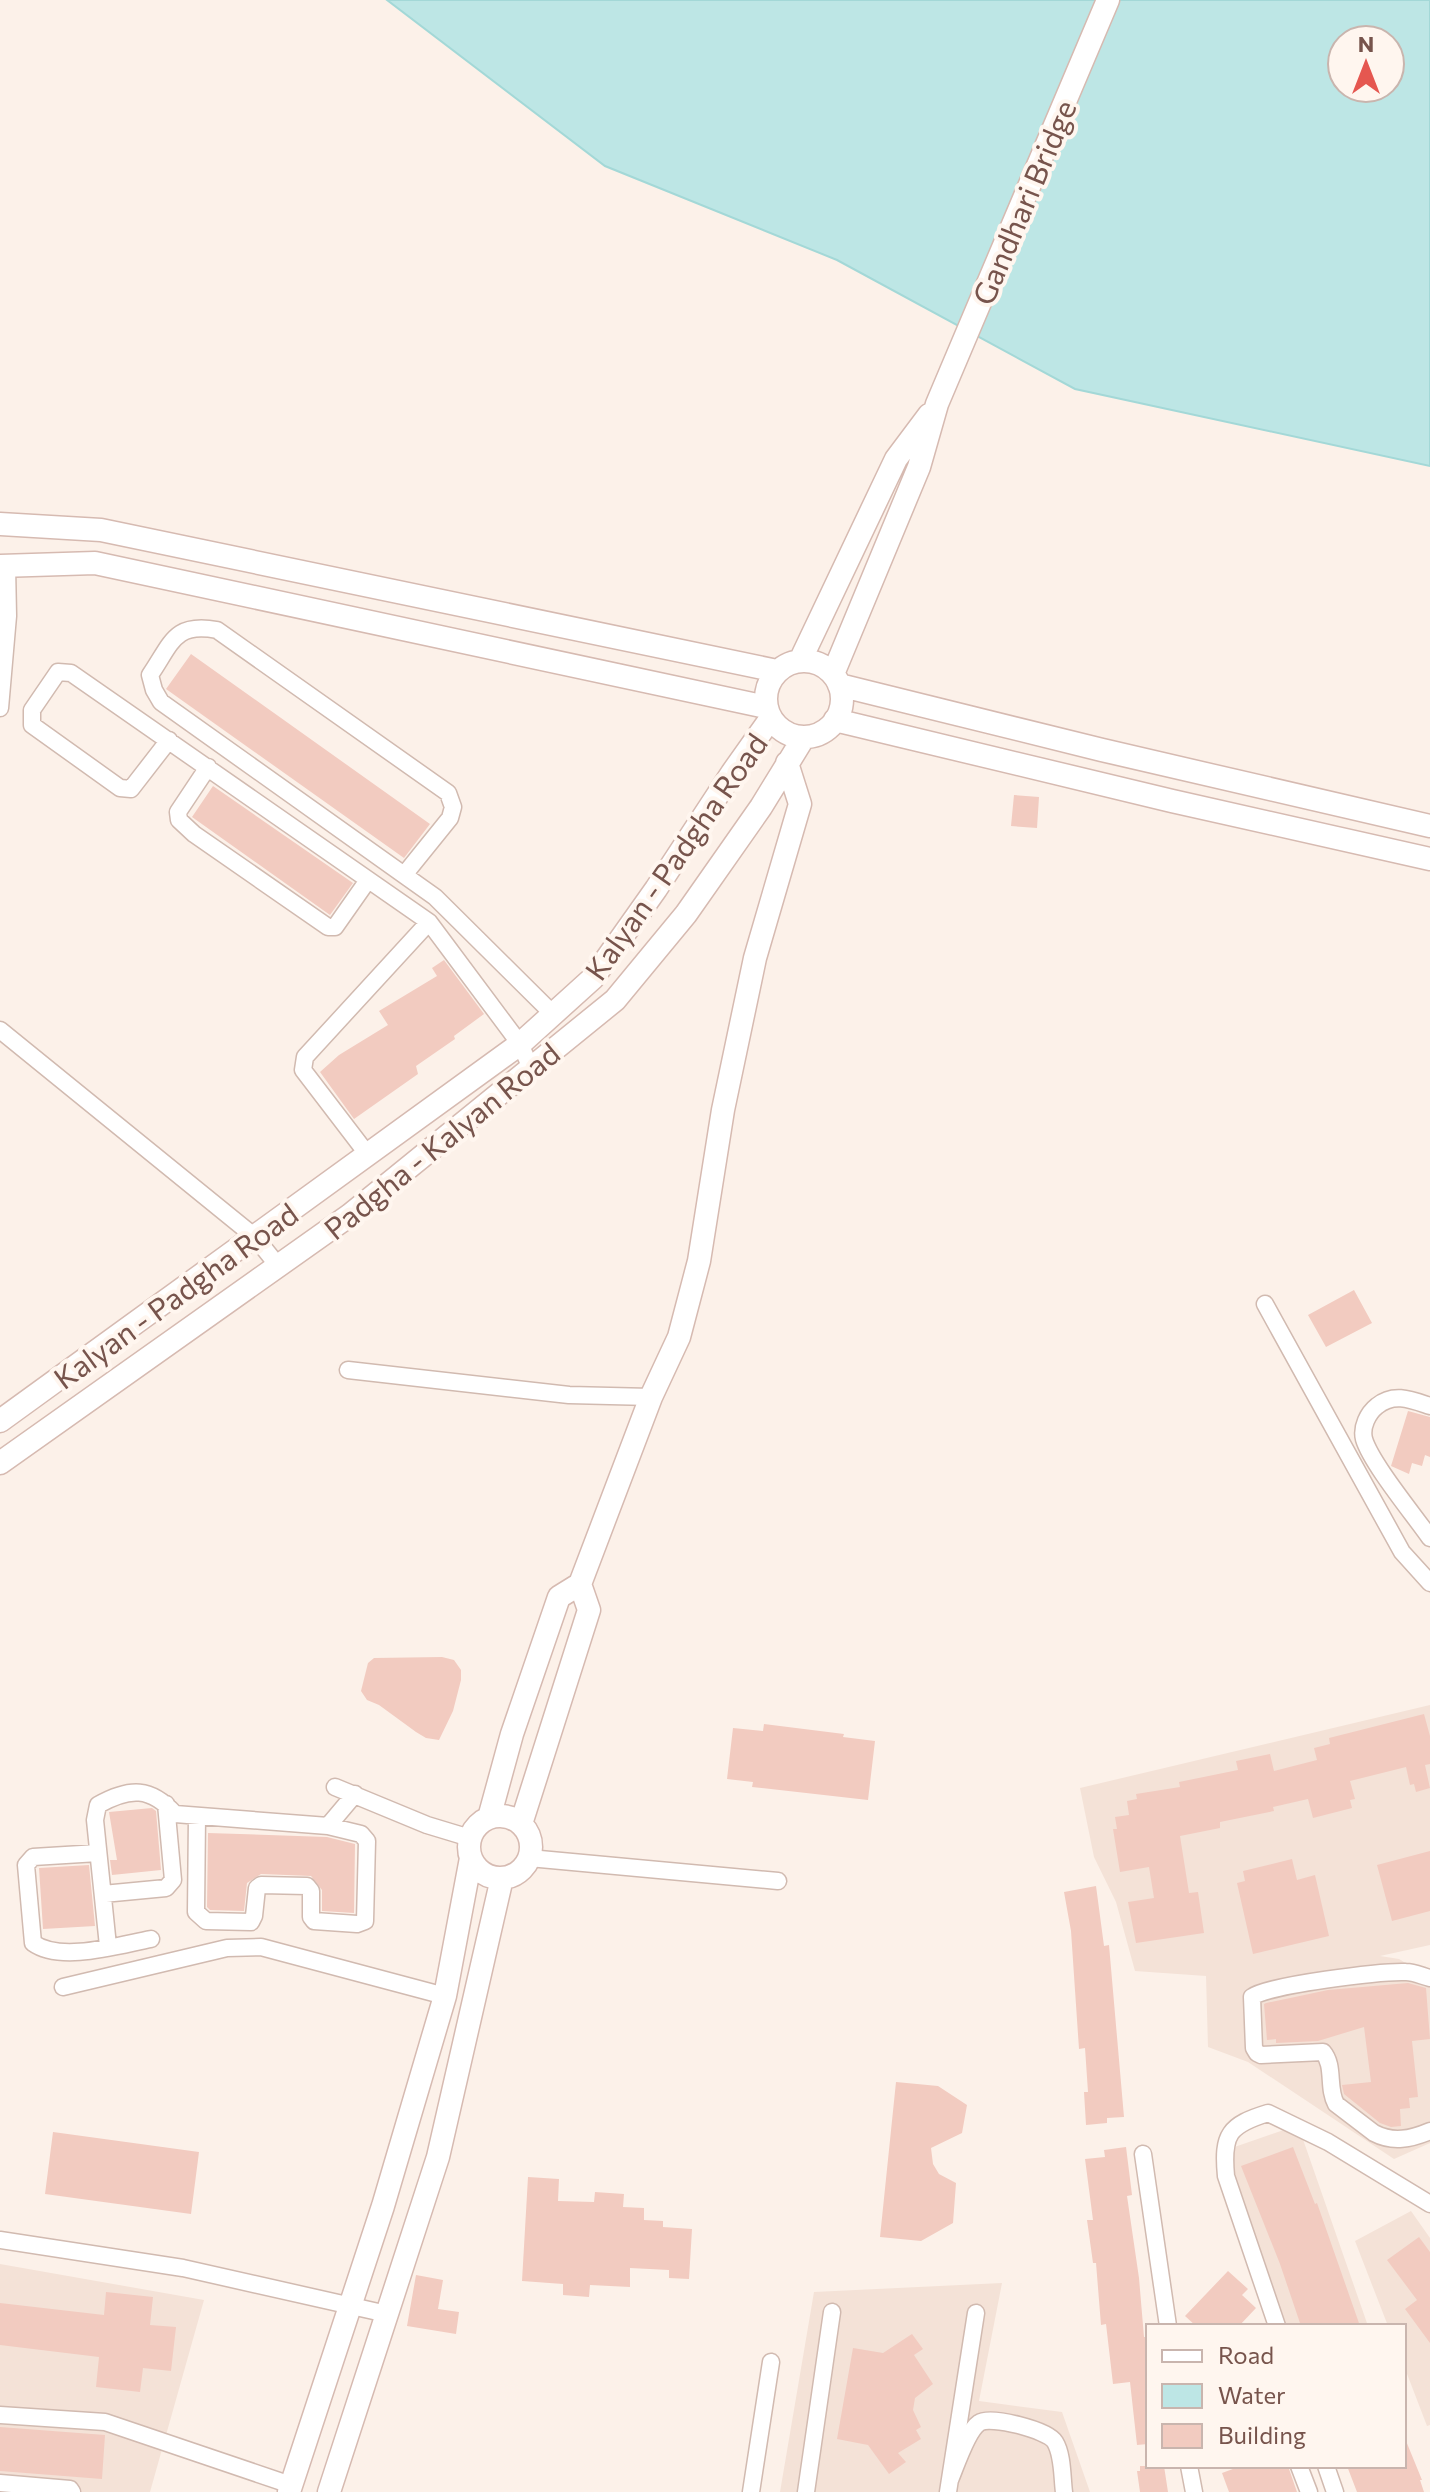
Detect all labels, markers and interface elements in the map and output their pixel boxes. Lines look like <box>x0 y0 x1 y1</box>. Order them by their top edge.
north arrow <box>1326 24 1406 104</box>
text: N <box>1358 30 1374 57</box>
street label: Gandhari Bridge <box>963 94 1083 310</box>
street label: Kalyan - Padgha Road <box>576 726 774 986</box>
street label: Padgha - Kalyan Road <box>316 1034 566 1246</box>
street label: Kalyan - Padgha Road <box>46 1194 304 1396</box>
legend <box>1146 2324 1406 2468</box>
text: Road <box>1218 2340 1274 2369</box>
text: Water <box>1218 2380 1286 2409</box>
text: Building <box>1218 2420 1306 2449</box>

